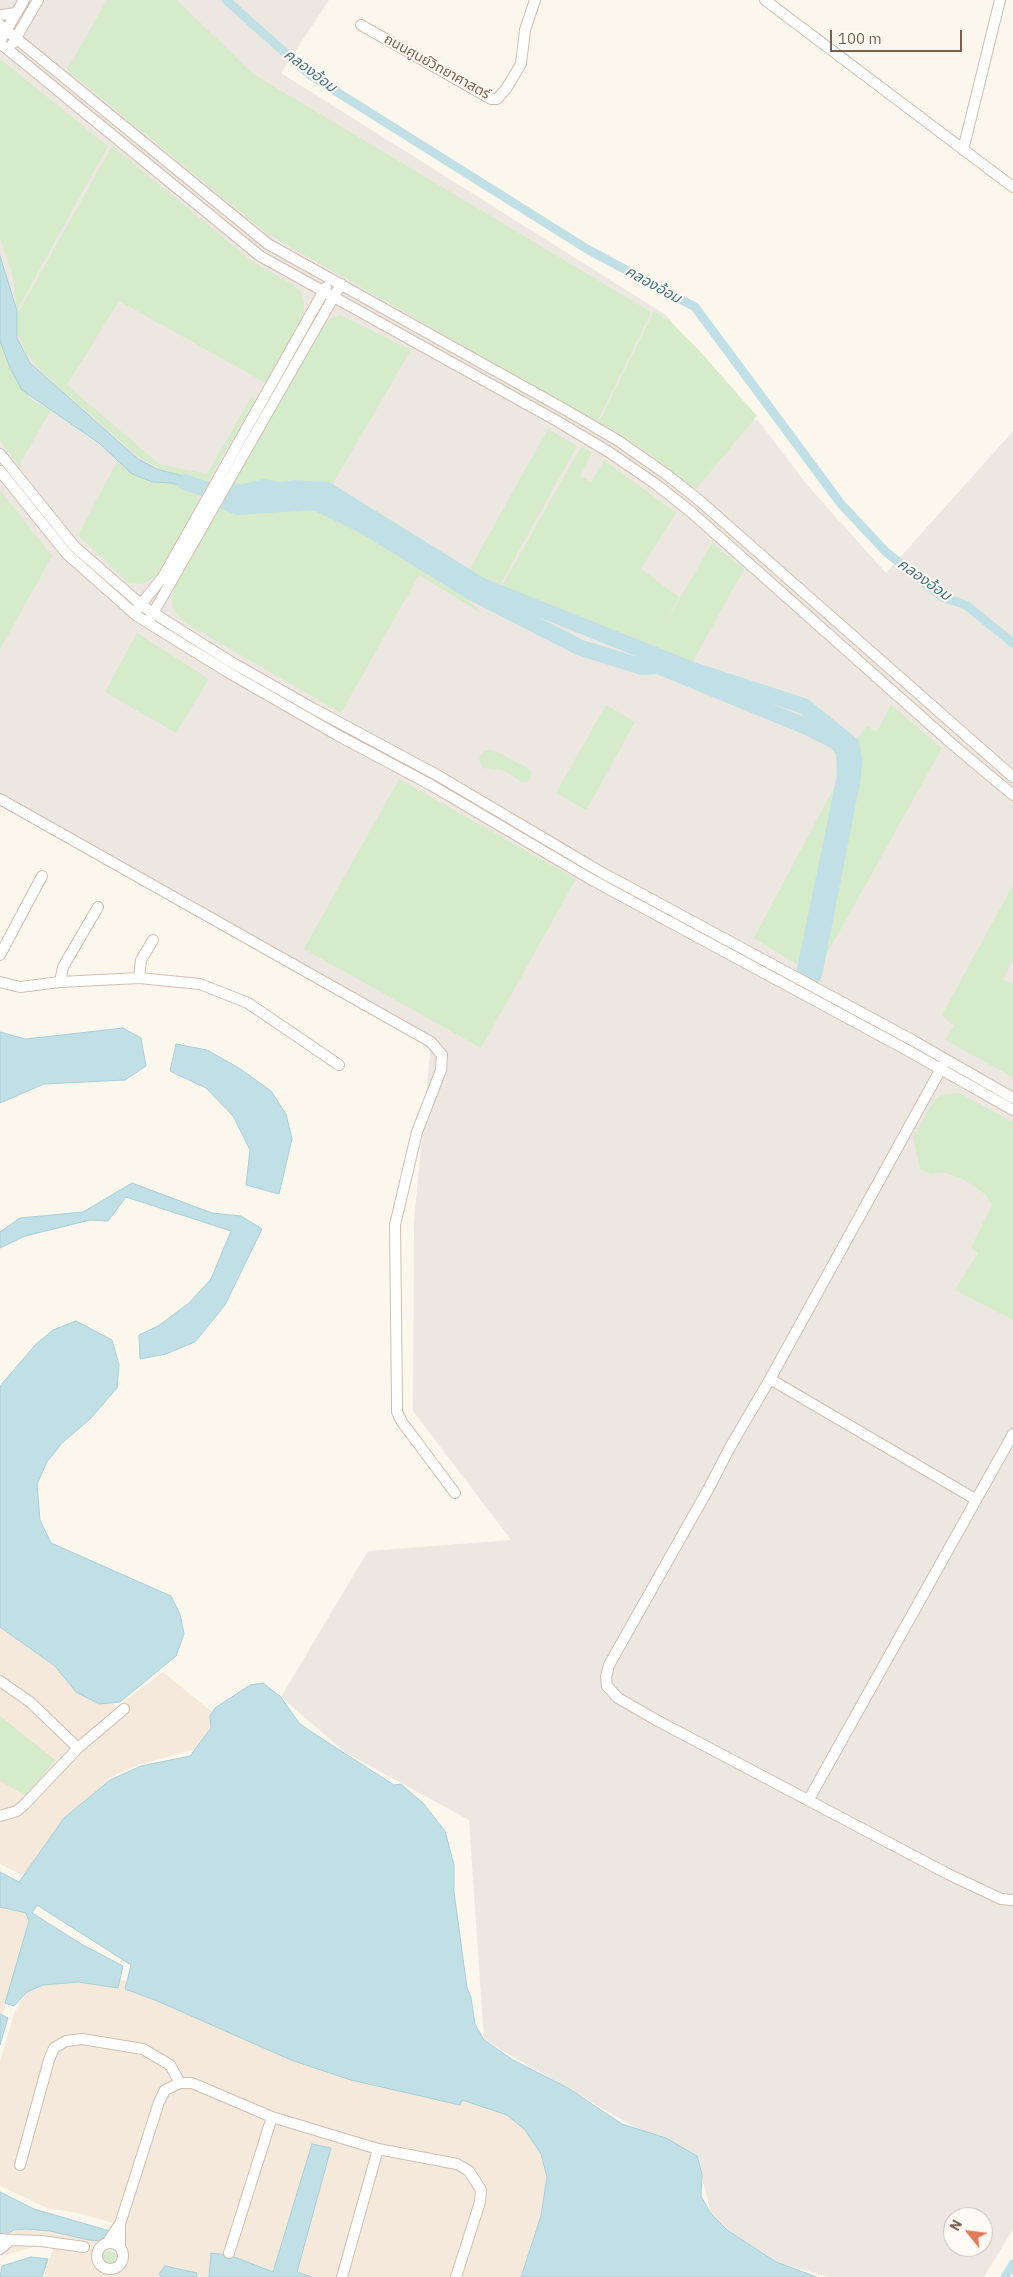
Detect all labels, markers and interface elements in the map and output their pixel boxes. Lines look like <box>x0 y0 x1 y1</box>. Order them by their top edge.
scale bar <box>833 20 966 52</box>
text: 100 m <box>838 29 882 48</box>
street label: ถนนศูนย์วิทยาศาสตร์ <box>381 31 493 103</box>
water label: คลองอ้อม <box>280 45 340 97</box>
water label: คลองอ้อม <box>622 262 684 308</box>
water label: คลองอ้อม <box>894 555 954 605</box>
north arrow <box>943 2207 993 2257</box>
text: N <box>945 2216 966 2234</box>

